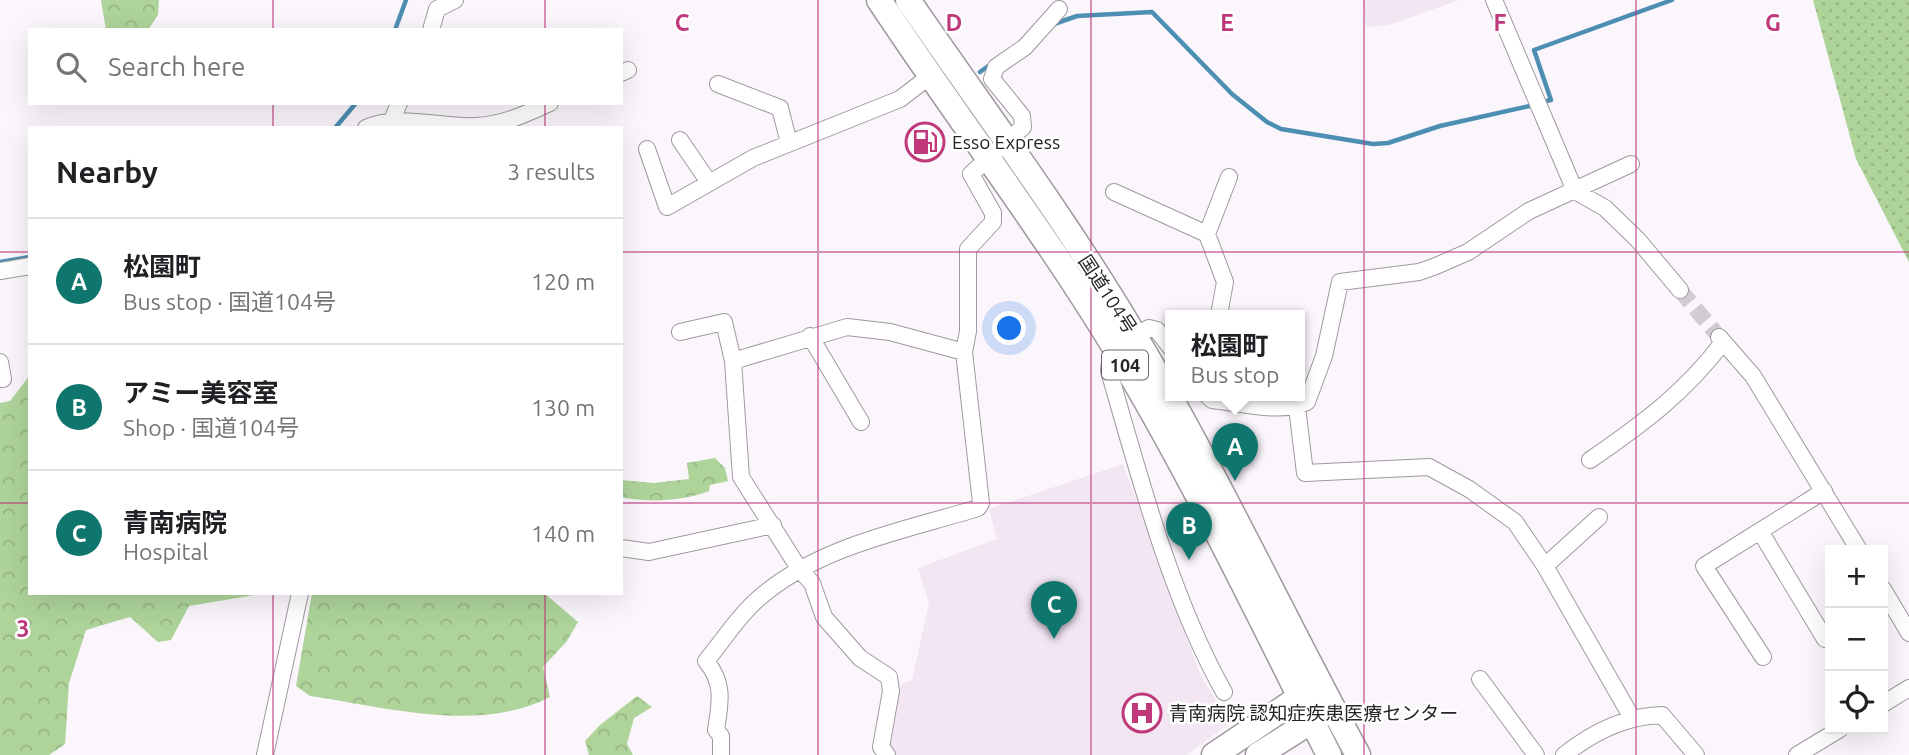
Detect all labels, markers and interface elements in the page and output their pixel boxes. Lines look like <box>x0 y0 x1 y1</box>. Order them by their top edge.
text: C <box>675 10 690 35</box>
text: D <box>946 10 962 35</box>
text: E <box>1220 10 1234 35</box>
text: F <box>1494 10 1507 35</box>
text: G <box>1765 10 1781 35</box>
search box <box>28 28 623 105</box>
icon: search <box>52 48 90 86</box>
text: Search here <box>108 52 245 81</box>
fuel station icon: Esso Express <box>904 121 946 163</box>
place label: Esso Express <box>952 131 1060 153</box>
text: Nearby <box>56 155 158 189</box>
text: 3 results <box>507 159 595 184</box>
street label: 国道104号 <box>1074 251 1142 337</box>
text: 松園町 <box>123 252 201 281</box>
text: A <box>71 269 87 294</box>
text: 120 m <box>531 269 595 294</box>
text: Bus stop · 国道104号 <box>123 289 336 314</box>
popup <box>1165 310 1305 401</box>
your location <box>992 311 1026 345</box>
text: 松園町 <box>1191 331 1269 360</box>
road number: 104 <box>1102 351 1148 380</box>
text: Bus stop <box>1191 362 1279 387</box>
text: アミー美容室 <box>123 378 278 407</box>
text: B <box>71 395 87 420</box>
text: 130 m <box>531 395 595 420</box>
text: Shop · 国道104号 <box>123 415 299 440</box>
pin: A <box>1212 423 1258 481</box>
pin: B <box>1166 502 1212 560</box>
text: 青南病院 <box>123 508 227 537</box>
text: C <box>72 521 86 546</box>
text: 140 m <box>531 521 595 546</box>
text: Hospital <box>123 539 208 564</box>
map controls <box>1825 545 1888 734</box>
button: + <box>1825 545 1888 608</box>
pin: C <box>1031 581 1077 639</box>
button: − <box>1825 608 1888 671</box>
text: 3 <box>17 616 29 641</box>
button: locate <box>1825 671 1888 734</box>
hospital icon: 青南病院 認知症疾患医療センター <box>1121 692 1163 734</box>
place label: 青南病院 認知症疾患医療センター <box>1169 702 1458 724</box>

